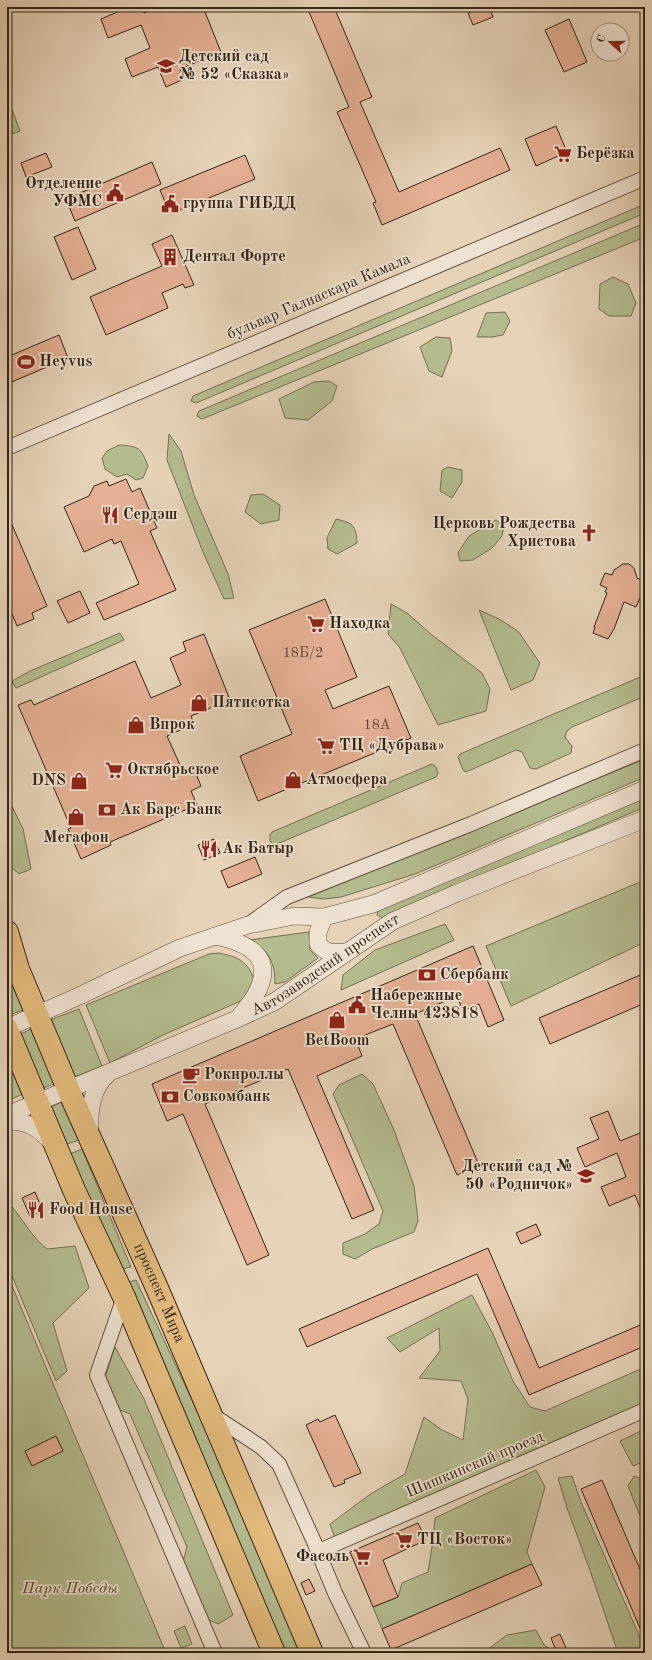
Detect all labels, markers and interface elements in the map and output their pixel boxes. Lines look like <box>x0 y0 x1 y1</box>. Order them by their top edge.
north arrow <box>590 22 630 62</box>
text: С <box>596 34 609 44</box>
place label: Детский сад № 52 «Сказка» <box>179 49 290 83</box>
school or university icon: Детский сад № 52 «Сказка» <box>156 56 176 76</box>
supermarket icon: Берёзка <box>553 144 573 164</box>
place label: Берёзка <box>576 146 635 162</box>
place label: Отделение УФМС <box>25 176 102 210</box>
public building icon: Отделение УФМС <box>105 183 125 203</box>
public building icon: группа ГИБДД <box>160 194 180 214</box>
place label: группа ГИБДД <box>183 196 296 212</box>
building icon: Дентал Форте <box>160 247 180 267</box>
place label: Дентал Форте <box>183 249 286 265</box>
street label: бульвар Галиаскара Камала <box>225 251 413 343</box>
sports icon: Heyvus <box>16 352 36 372</box>
place label: Heyvus <box>39 354 92 370</box>
restaurant icon: Сердэш <box>100 505 120 525</box>
place label: Сердэш <box>123 507 178 523</box>
place label: Церковь Рождества Христова <box>432 516 576 550</box>
church icon: Церковь Рождества Христова <box>579 523 599 543</box>
supermarket icon: Находка <box>306 614 326 634</box>
place label: Находка <box>329 616 390 632</box>
house number: 18Б/2 <box>283 646 323 660</box>
shop icon: Пятисотка <box>189 693 209 713</box>
place label: Пятисотка <box>212 695 290 711</box>
shop icon: Впрок <box>126 715 146 735</box>
place label: Впрок <box>149 717 195 733</box>
house number: 18А <box>364 718 391 732</box>
supermarket icon: ТЦ «Дубрава» <box>316 736 336 756</box>
place label: ТЦ «Дубрава» <box>339 738 445 754</box>
supermarket icon: Октябрьское <box>104 760 124 780</box>
place label: Октябрьское <box>127 762 219 778</box>
shop icon: Атмосфера <box>283 770 303 790</box>
shop icon: DNS <box>69 771 89 791</box>
place label: Атмосфера <box>306 772 387 788</box>
place label: DNS <box>31 773 66 789</box>
bank icon: Ак Барс Банк <box>97 800 117 820</box>
place label: Ак Барс Банк <box>120 802 223 818</box>
shop icon: Мегафон <box>66 807 86 827</box>
place label: Мегафон <box>43 830 109 846</box>
restaurant icon: Ак Батыр <box>199 839 219 859</box>
place label: Ак Батыр <box>222 841 294 857</box>
street label: Автозаводский проспект <box>249 911 402 1019</box>
bank icon: Сбербанк <box>417 965 437 985</box>
place label: Сбербанк <box>440 967 509 983</box>
place label: Набережные Челны 423818 <box>370 988 479 1022</box>
public building icon: Набережные Челны 423818 <box>347 995 367 1015</box>
shop icon: BetBoom <box>327 1010 347 1030</box>
place label: BetBoom <box>304 1033 370 1049</box>
cafe icon: Рокнроллы <box>181 1065 201 1085</box>
place label: Рокнроллы <box>204 1067 284 1083</box>
bank icon: Совкомбанк <box>160 1087 180 1107</box>
place label: Совкомбанк <box>183 1089 271 1105</box>
place label: Детский сад № 50 «Родничок» <box>462 1159 573 1193</box>
school or university icon: Детский сад № 50 «Родничок» <box>576 1166 596 1186</box>
restaurant icon: Food House <box>26 1200 46 1220</box>
place label: Food House <box>49 1202 133 1218</box>
street label: проспект Мира <box>130 1241 187 1345</box>
street label: Шишкинский проезд <box>404 1429 546 1501</box>
supermarket icon: ТЦ «Восток» <box>394 1530 414 1550</box>
place label: ТЦ «Восток» <box>417 1532 513 1548</box>
supermarket icon: Фасоль <box>352 1547 372 1567</box>
place label: Фасоль <box>296 1549 349 1565</box>
park label: Парк Победы <box>21 1581 118 1597</box>

